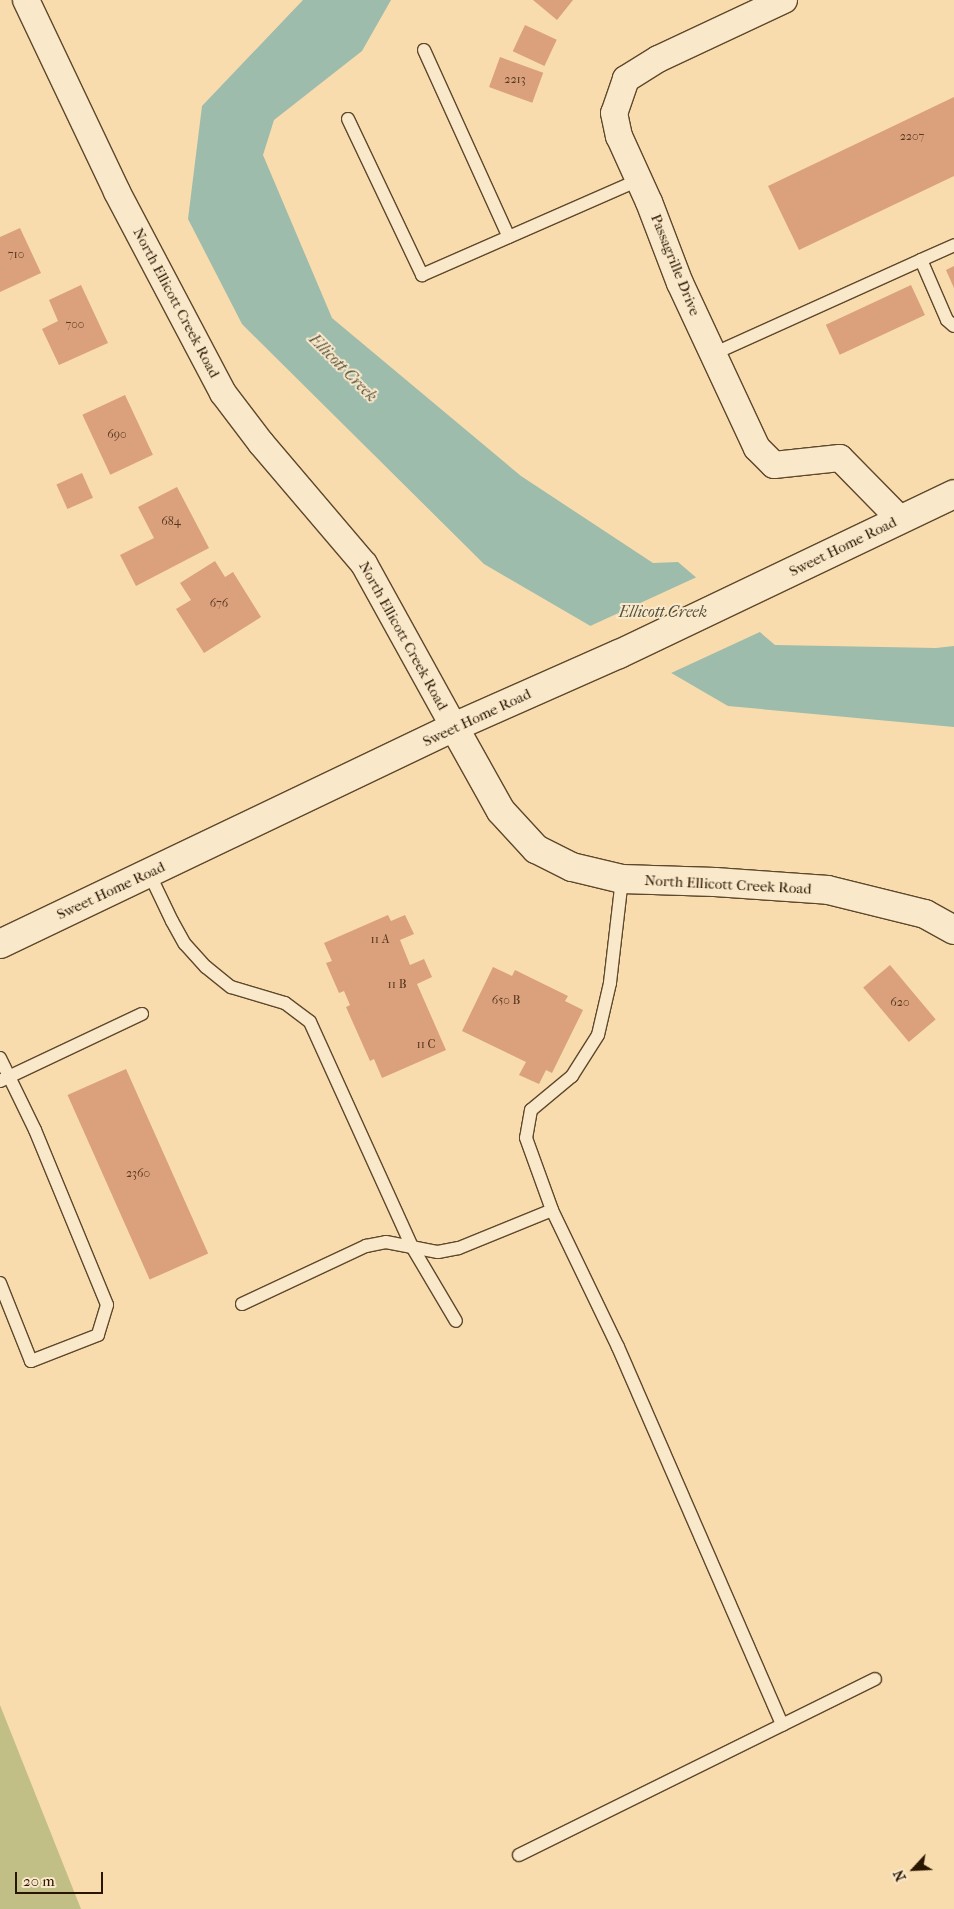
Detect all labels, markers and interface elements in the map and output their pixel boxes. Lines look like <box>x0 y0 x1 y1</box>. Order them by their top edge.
house number: 2213 <box>504 73 526 87</box>
house number: 2207 <box>900 130 924 144</box>
street label: Passagrille Drive <box>646 211 704 319</box>
street label: North Ellicott Creek Road <box>129 225 223 381</box>
house number: 710 <box>8 248 24 262</box>
house number: 700 <box>66 318 84 332</box>
water label: Ellicott Creek <box>305 330 381 406</box>
house number: 690 <box>107 428 127 442</box>
street label: Sweet Home Road <box>786 513 900 581</box>
house number: 684 <box>161 515 181 529</box>
street label: North Ellicott Creek Road <box>355 558 451 714</box>
house number: 676 <box>210 597 228 611</box>
water label: Ellicott Creek <box>619 602 707 622</box>
street label: Sweet Home Road <box>420 685 534 751</box>
street label: Sweet Home Road <box>54 858 168 924</box>
street label: North Ellicott Creek Road <box>644 872 812 898</box>
house number: 11 A <box>371 933 389 947</box>
house number: 11 B <box>388 978 406 992</box>
house number: 650 B <box>492 994 520 1008</box>
house number: 620 <box>890 996 910 1010</box>
house number: 11 C <box>416 1038 436 1052</box>
house number: 2360 <box>126 1167 150 1181</box>
north arrow <box>889 1844 939 1894</box>
scale bar <box>18 1862 105 1894</box>
text: N <box>890 1867 910 1884</box>
text: 20 m <box>23 1872 55 1890</box>

